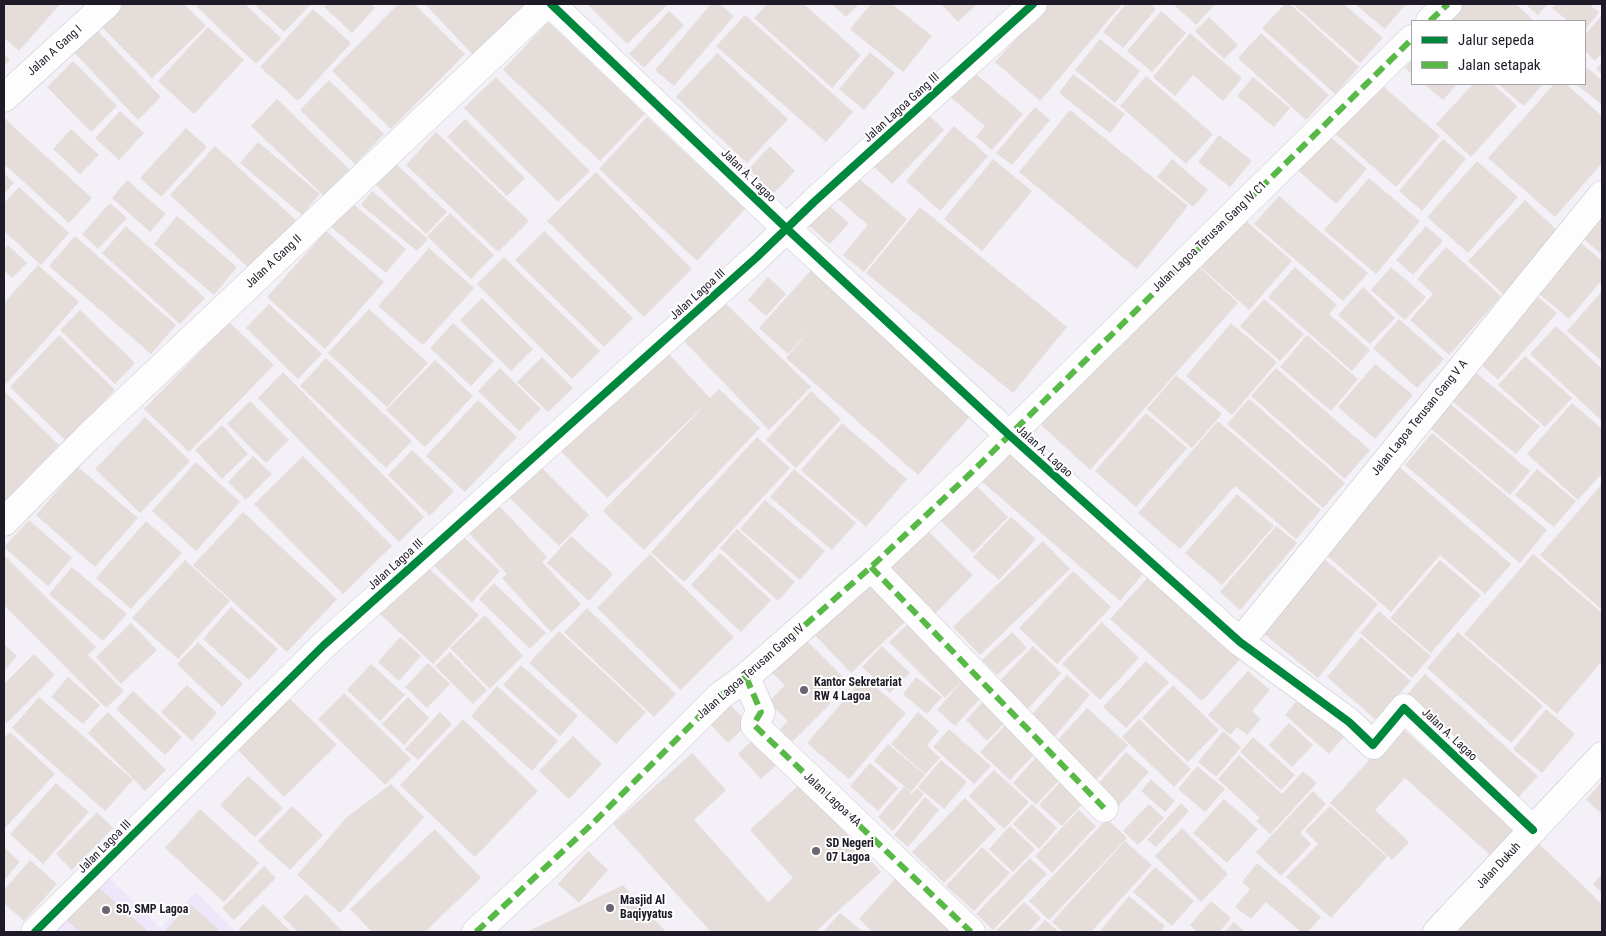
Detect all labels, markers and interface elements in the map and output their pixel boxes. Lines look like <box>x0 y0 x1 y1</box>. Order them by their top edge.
legend <box>1411 20 1586 85</box>
street label: Jalan A Gang I <box>25 23 85 79</box>
text: Jalur sepeda <box>1458 31 1534 49</box>
text: Jalan setapak <box>1458 56 1541 74</box>
street label: Jalan Lagoa Gang III <box>861 70 943 146</box>
street label: Jalan A. Lagao <box>718 146 778 206</box>
street label: Jalan Lagoa Terusan Gang IV C1 <box>1150 178 1270 296</box>
street label: Jalan A Gang II <box>243 232 305 292</box>
street label: Jalan Lagoa III <box>667 266 729 324</box>
street label: Jalan Lagoa Terusan Gang V A <box>1369 357 1471 479</box>
street label: Jalan A. Lagao <box>1013 423 1075 481</box>
street label: Jalan Lagoa III <box>365 536 427 594</box>
street label: Jalan Lagoa Terusan Gang IV <box>694 621 808 723</box>
place label: Kantor Sekretariat RW 4 Lagoa <box>814 676 902 704</box>
marker: Kantor Sekretariat RW 4 Lagoa <box>798 684 810 696</box>
street label: Jalan A. Lagao <box>1418 706 1480 764</box>
street label: Jalan Lagoa 4A <box>800 770 864 830</box>
street label: Jalan Lagoa III <box>75 817 135 877</box>
place label: SD Negeri 07 Lagoa <box>826 837 874 865</box>
street label: Jalan Dukuh <box>1474 840 1524 892</box>
marker: SD Negeri 07 Lagoa <box>810 845 822 857</box>
place label: Masjid Al Baqiyyatus <box>620 894 673 922</box>
marker: Masjid Al Baqiyyatus <box>604 902 616 914</box>
place label: SD, SMP Lagoa <box>116 903 188 917</box>
marker: SD, SMP Lagoa <box>100 904 112 916</box>

